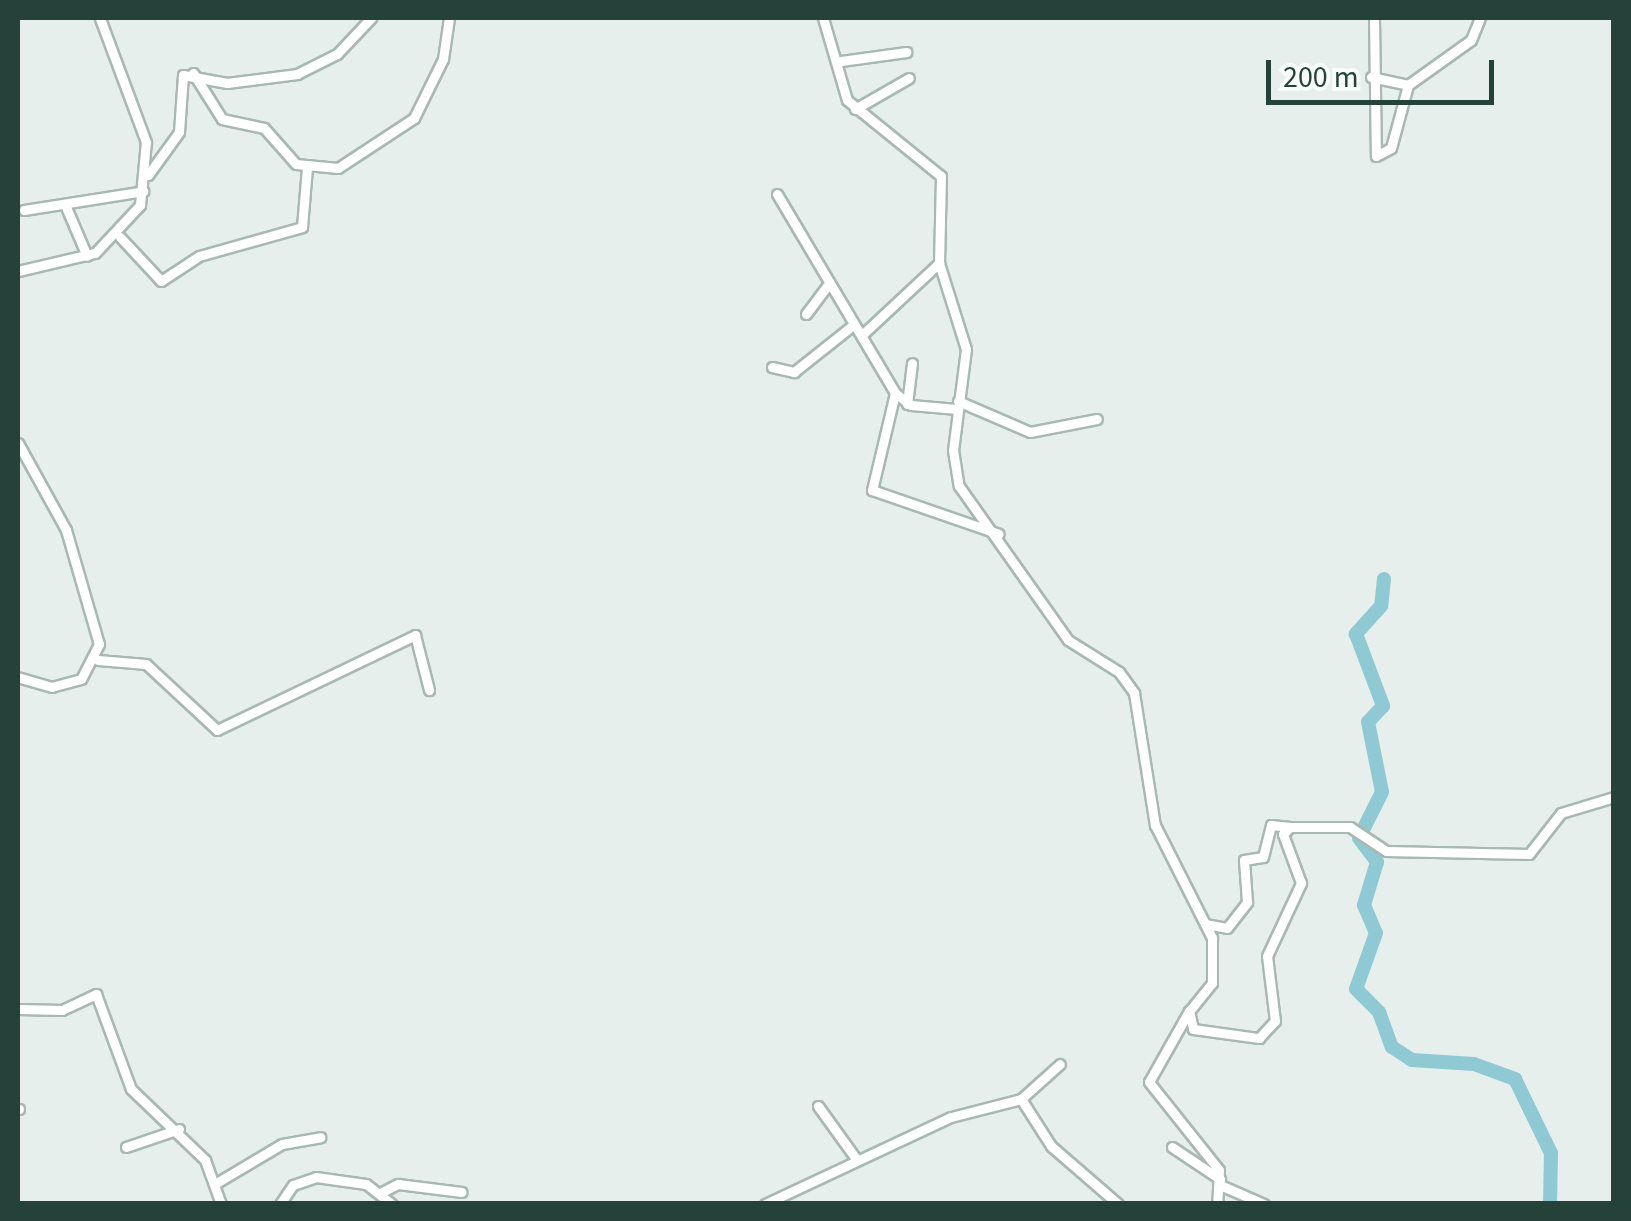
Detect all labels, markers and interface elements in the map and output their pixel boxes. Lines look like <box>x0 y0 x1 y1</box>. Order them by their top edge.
scale bar <box>1271 40 1498 102</box>
text: 200 m <box>1283 56 1359 99</box>

